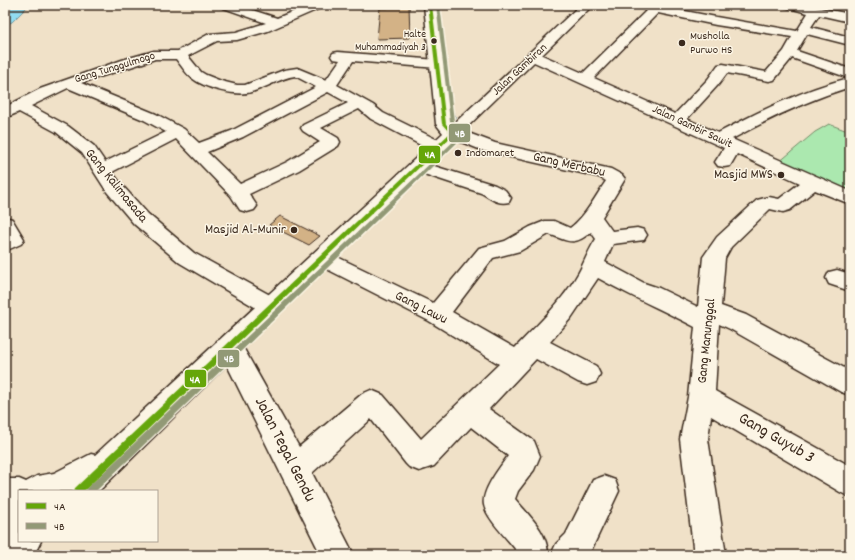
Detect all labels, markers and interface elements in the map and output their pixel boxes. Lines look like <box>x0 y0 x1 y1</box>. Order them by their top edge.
place label: Halte Muhammadiyah 3 <box>355 27 426 56</box>
place label: Musholla Purwo HS <box>690 28 732 59</box>
marker: Halte Muhammadiyah 3 <box>429 36 439 46</box>
marker: Musholla Purwo HS <box>677 38 687 48</box>
street label: Jalan Gambiran <box>489 40 552 100</box>
street label: Gang Tunggulmogo <box>73 48 157 88</box>
street label: Jalan Gambir Sawit <box>649 101 735 153</box>
line badge: 4B <box>448 123 471 143</box>
text: 4B <box>455 127 465 143</box>
street label: Gang Kalimasada <box>80 145 152 228</box>
line badge: 4A <box>418 145 441 164</box>
place label: Indomaret <box>466 145 515 162</box>
street label: Gang Merbabu <box>531 147 607 183</box>
text: 4A <box>425 148 435 164</box>
marker: Indomaret <box>453 148 463 158</box>
place label: Masjid MWS <box>714 165 773 185</box>
marker: Masjid MWS <box>776 170 786 180</box>
place label: Masjid Al-Munir <box>205 220 287 240</box>
marker: Masjid Al-Munir <box>289 225 299 235</box>
street label: Gang Lawu <box>391 286 451 330</box>
street label: Gang Manunggal <box>693 297 721 384</box>
line badge: 4B <box>217 349 240 368</box>
text: 4B <box>224 352 234 368</box>
line badge: 4A <box>184 369 207 388</box>
text: 4A <box>190 373 200 389</box>
street label: Jalan Tegal Gendu <box>247 393 321 507</box>
street label: Gang Guyub 3 <box>733 407 819 471</box>
legend <box>18 490 158 542</box>
text: 4A <box>54 499 66 516</box>
text: 4B <box>54 519 65 536</box>

